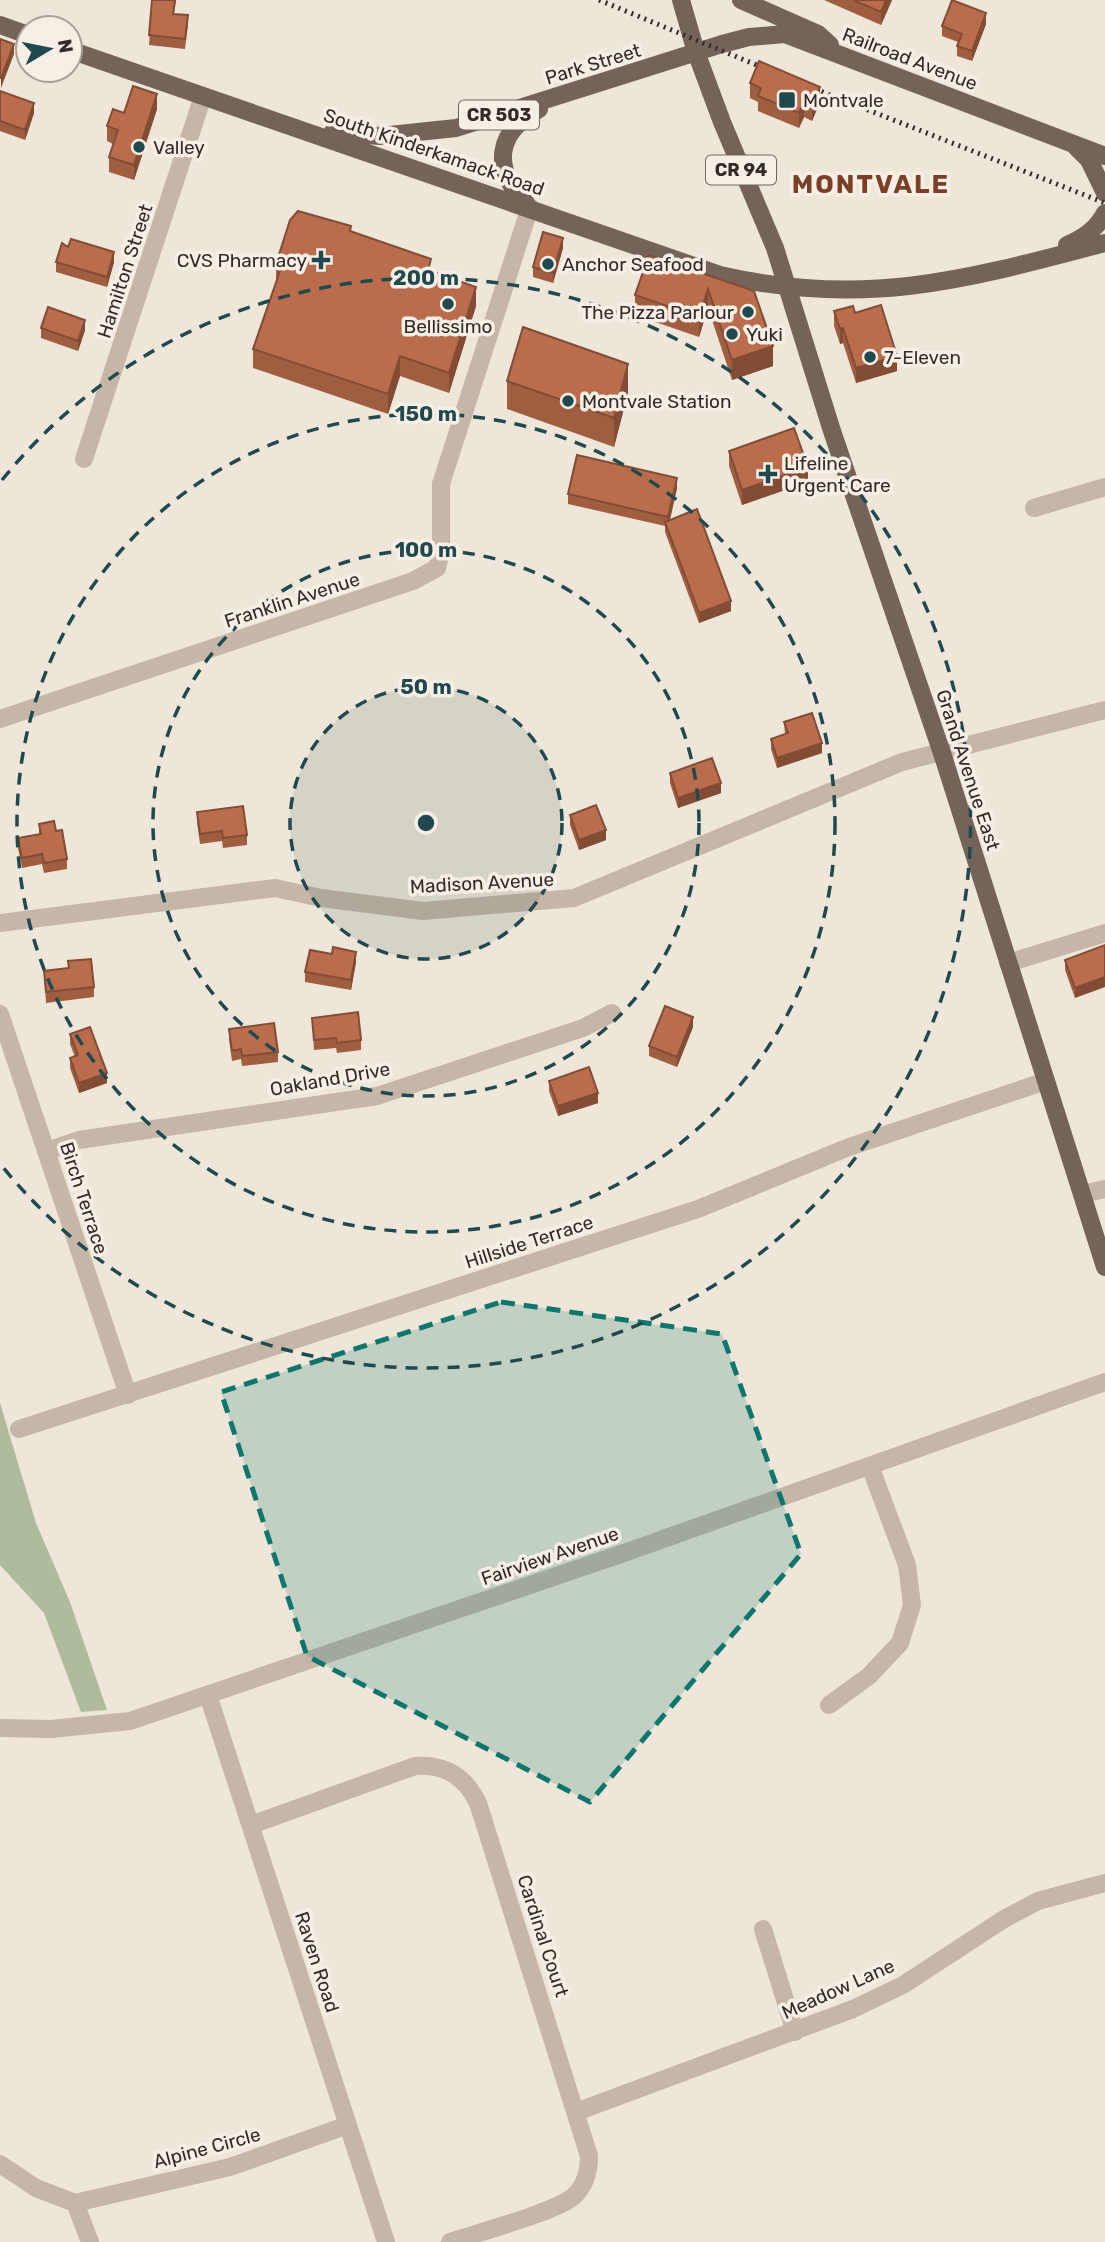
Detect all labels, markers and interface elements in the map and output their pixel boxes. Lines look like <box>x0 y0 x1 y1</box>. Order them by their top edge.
north arrow <box>14 14 84 84</box>
street label: Railroad Avenue <box>839 23 981 95</box>
text: N <box>53 37 78 55</box>
street label: Park Street <box>542 38 644 89</box>
place label: Montvale <box>803 89 884 112</box>
marker: Montvale <box>777 90 797 110</box>
road number: CR 503 <box>459 100 539 130</box>
street label: South Kinderkamack Road <box>321 103 547 201</box>
place label: Valley <box>153 136 205 159</box>
marker: Valley <box>131 139 147 155</box>
road number: CR 94 <box>706 155 776 184</box>
district label: MONTVALE <box>792 169 950 200</box>
street label: Hamilton Street <box>92 201 158 341</box>
place label: CVS Pharmacy <box>177 249 307 272</box>
marker: CVS Pharmacy <box>313 252 329 268</box>
place label: Anchor Seafood <box>562 253 704 276</box>
marker: Anchor Seafood <box>540 256 556 272</box>
text: 200 m <box>393 265 459 290</box>
marker: Bellissimo <box>440 296 456 312</box>
place label: The Pizza Parlour <box>581 301 735 324</box>
marker: The Pizza Parlour <box>740 304 756 320</box>
place label: Bellissimo <box>404 315 492 338</box>
place label: Yuki <box>746 323 783 346</box>
marker: Yuki <box>724 326 740 342</box>
place label: 7-Eleven <box>884 346 961 369</box>
marker: 7-Eleven <box>862 349 878 365</box>
place label: Montvale Station <box>582 390 731 413</box>
marker: Montvale Station <box>560 393 576 409</box>
text: 150 m <box>395 401 457 426</box>
place label: Lifeline Urgent Care <box>784 452 891 497</box>
marker: Lifeline Urgent Care <box>758 464 778 484</box>
text: 100 m <box>395 537 457 562</box>
street label: Franklin Avenue <box>221 567 363 633</box>
text: 50 m <box>400 674 452 699</box>
street label: Grand Avenue East <box>931 687 1005 854</box>
centre of rings <box>414 811 438 835</box>
street label: Madison Avenue <box>409 868 555 898</box>
street label: Oakland Drive <box>268 1057 392 1101</box>
street label: Birch Terrace <box>55 1139 113 1257</box>
street label: Hillside Terrace <box>462 1210 596 1274</box>
street label: Fairview Avenue <box>478 1522 622 1590</box>
street label: Cardinal Court <box>512 1872 574 2000</box>
street label: Raven Road <box>290 1909 344 2015</box>
street label: Meadow Lane <box>778 1954 898 2024</box>
street label: Alpine Circle <box>151 2123 263 2173</box>

